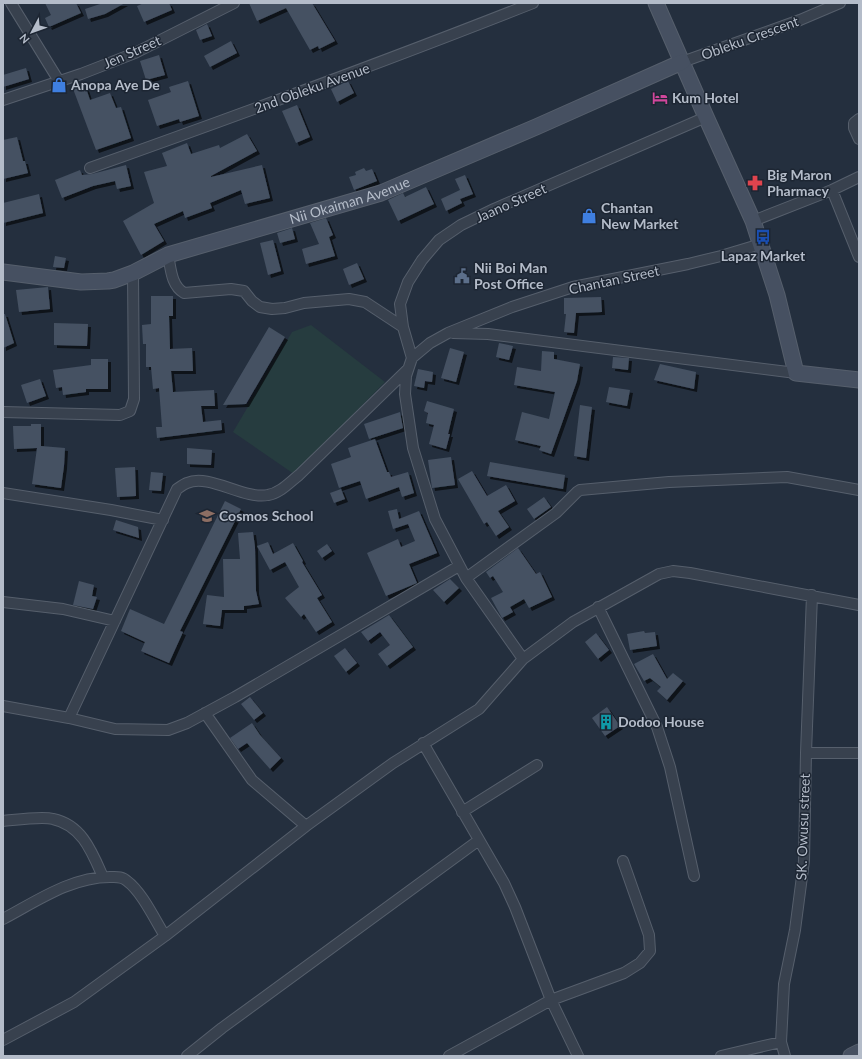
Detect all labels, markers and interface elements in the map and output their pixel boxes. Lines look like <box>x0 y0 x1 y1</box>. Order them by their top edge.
north arrow <box>12 12 52 52</box>
street label: Obleku Crescent <box>699 12 801 63</box>
text: N <box>16 31 32 46</box>
street label: Jen Street <box>100 31 163 72</box>
street label: 2nd Obleku Avenue <box>252 59 372 116</box>
shop icon: Anopa Aye De <box>50 76 68 94</box>
place label: Anopa Aye De <box>70 76 160 93</box>
hotel icon: Kum Hotel <box>651 89 669 107</box>
place label: Kum Hotel <box>672 89 739 106</box>
place label: Big Maron Pharmacy <box>767 166 832 199</box>
street label: Nii Okaiman Avenue <box>287 173 412 227</box>
pharmacy icon: Big Maron Pharmacy <box>746 174 764 192</box>
street label: Jaano Street <box>473 179 549 226</box>
place label: Chantan New Market <box>601 199 679 232</box>
shop icon: Chantan New Market <box>580 207 598 225</box>
bus stop icon: Lapaz Market <box>754 228 772 246</box>
place label: Lapaz Market <box>721 247 806 264</box>
place label: Nii Boi Man Post Office <box>474 259 547 292</box>
street label: Chantan Street <box>567 262 661 297</box>
public building icon: Nii Boi Man Post Office <box>453 267 471 285</box>
school or university icon: Cosmos School <box>198 507 216 525</box>
place label: Cosmos School <box>219 507 314 524</box>
building icon: Dodoo House <box>597 713 615 731</box>
place label: Dodoo House <box>618 713 705 730</box>
street label: SK. Owusu street <box>792 773 813 881</box>

